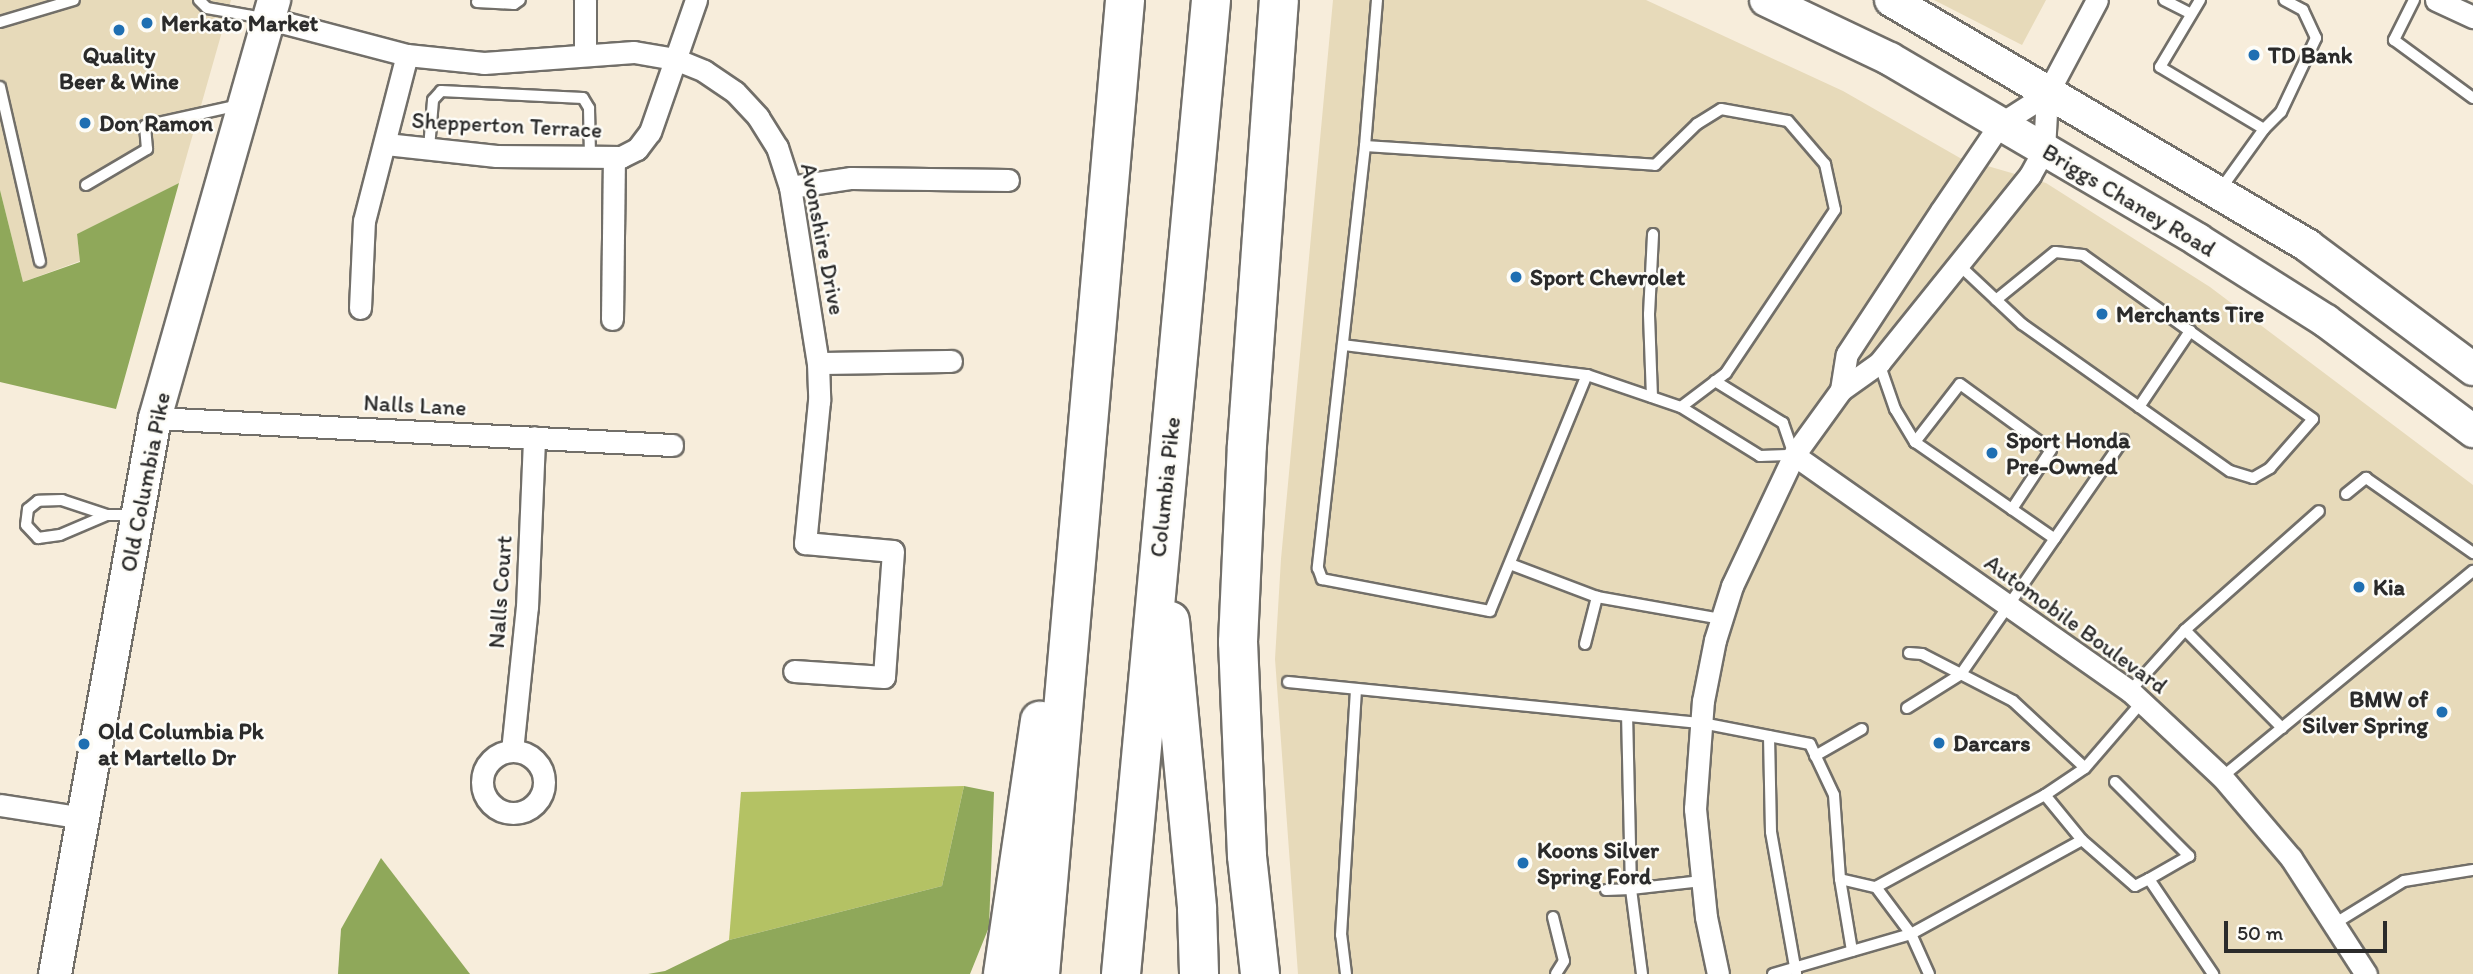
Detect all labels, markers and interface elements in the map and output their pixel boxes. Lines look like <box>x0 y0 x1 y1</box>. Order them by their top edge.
place label: Merkato Market <box>161 9 318 37</box>
marker: Merkato Market <box>139 15 155 31</box>
marker: Quality Beer & Wine <box>111 22 127 38</box>
place label: Quality Beer & Wine <box>59 41 179 95</box>
place label: TD Bank <box>2268 41 2352 69</box>
marker: TD Bank <box>2246 47 2262 63</box>
street label: Shepperton Terrace <box>411 106 603 144</box>
place label: Don Ramon <box>99 109 213 137</box>
marker: Don Ramon <box>77 115 93 131</box>
street label: Briggs Chaney Road <box>2038 138 2220 262</box>
street label: Avonshire Drive <box>795 161 851 317</box>
place label: Sport Chevrolet <box>1530 263 1685 291</box>
marker: Sport Chevrolet <box>1508 269 1524 285</box>
place label: Merchants Tire <box>2116 300 2264 328</box>
marker: Merchants Tire <box>2094 306 2110 322</box>
street label: Nalls Lane <box>363 389 467 421</box>
street label: Old Columbia Pike <box>114 390 176 574</box>
street label: Columbia Pike <box>1144 415 1186 559</box>
place label: Sport Honda Pre-Owned <box>2006 426 2130 480</box>
marker: Sport Honda Pre-Owned <box>1984 445 2000 461</box>
street label: Nalls Court <box>482 535 518 649</box>
street label: Automobile Boulevard <box>1979 548 2173 700</box>
place label: Kia <box>2373 573 2405 601</box>
marker: Kia <box>2351 579 2367 595</box>
place label: BMW of Silver Spring <box>2302 685 2428 739</box>
marker: BMW of Silver Spring <box>2434 704 2450 720</box>
place label: Old Columbia Pk at Martello Dr <box>98 717 263 771</box>
place label: Darcars <box>1953 729 2030 757</box>
marker: Darcars <box>1931 735 1947 751</box>
marker: Old Columbia Pk at Martello Dr <box>76 736 92 752</box>
place label: Koons Silver Spring Ford <box>1537 836 1659 890</box>
marker: Koons Silver Spring Ford <box>1515 855 1531 871</box>
scale bar <box>2228 908 2391 952</box>
text: 50 m <box>2237 920 2283 945</box>

